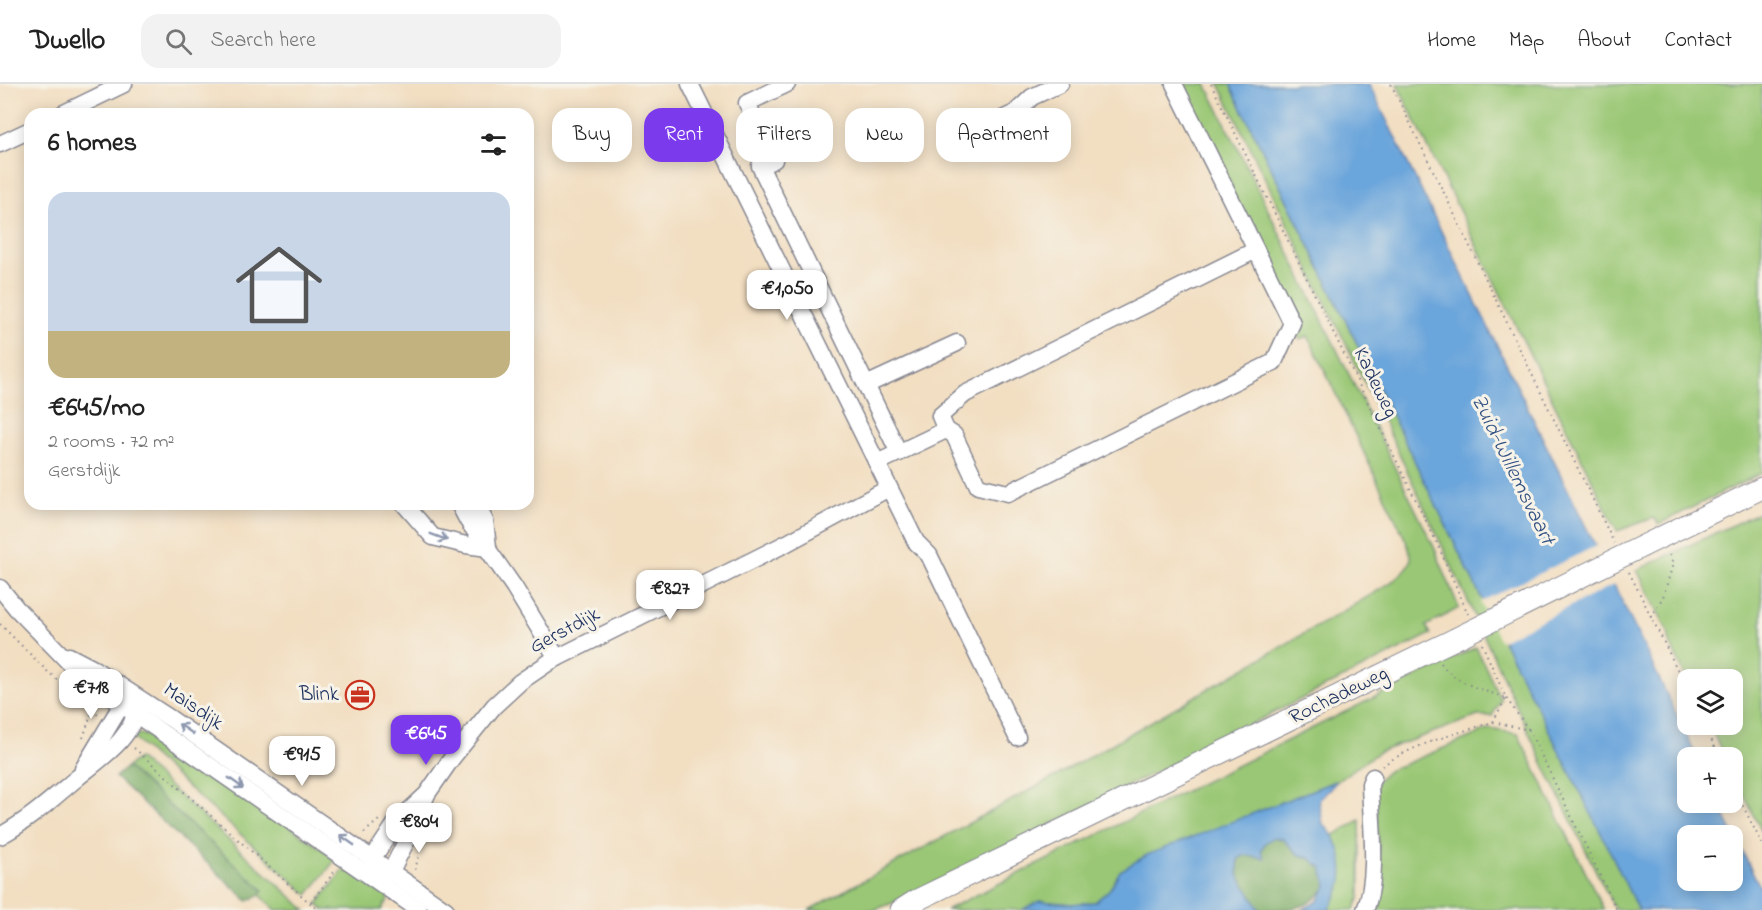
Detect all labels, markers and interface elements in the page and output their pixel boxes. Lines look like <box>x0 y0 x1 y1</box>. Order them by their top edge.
search box <box>141 14 561 68</box>
text: Dwello <box>30 21 105 62</box>
icon: search <box>162 25 195 58</box>
text: Search here <box>210 25 316 57</box>
text: Home <box>1427 26 1476 56</box>
text: Map <box>1509 26 1544 56</box>
text: About <box>1577 26 1631 56</box>
text: Contact <box>1664 26 1732 56</box>
chip: Buy <box>552 108 632 162</box>
chip: Rent <box>644 108 724 162</box>
chip: Filters <box>736 108 833 162</box>
chip: New <box>845 108 924 162</box>
chip: Apartment <box>936 108 1071 162</box>
text: 6 homes <box>48 125 137 163</box>
icon: filters <box>477 128 510 161</box>
icon: home <box>225 231 333 339</box>
pin: €1,050 <box>738 270 836 321</box>
text: €1,050 <box>761 275 813 304</box>
street label: Kadeweg <box>1343 343 1405 424</box>
water label: Zuid-Willemsvaart <box>1462 389 1563 553</box>
text: €645/mo <box>48 390 145 428</box>
text: 2 rooms · 72 m² <box>48 428 175 457</box>
text: Gerstdijk <box>48 457 120 486</box>
one-way arrow <box>430 533 448 544</box>
pin: €827 <box>634 570 706 621</box>
text: €827 <box>650 575 690 604</box>
street label: Gerstdijk <box>524 600 606 662</box>
street label: Rochadeweg <box>1284 659 1395 735</box>
pin: €718 <box>55 669 127 720</box>
map controls <box>1677 669 1743 891</box>
button: layers <box>1677 669 1743 735</box>
text: €718 <box>73 674 109 703</box>
street label: Maisdijk <box>157 676 230 739</box>
office icon: Blink <box>344 679 376 711</box>
place label: Blink <box>298 680 340 710</box>
pin: €645 <box>390 715 462 766</box>
text: €645 <box>405 720 447 749</box>
one-way arrow <box>179 723 195 735</box>
pin: €915 <box>266 736 338 787</box>
text: €915 <box>283 741 321 770</box>
button: + <box>1677 747 1743 813</box>
one-way arrow <box>228 777 244 789</box>
pin: €804 <box>383 803 455 854</box>
text: €804 <box>400 808 438 837</box>
button: − <box>1677 825 1743 891</box>
one-way arrow <box>340 834 356 846</box>

